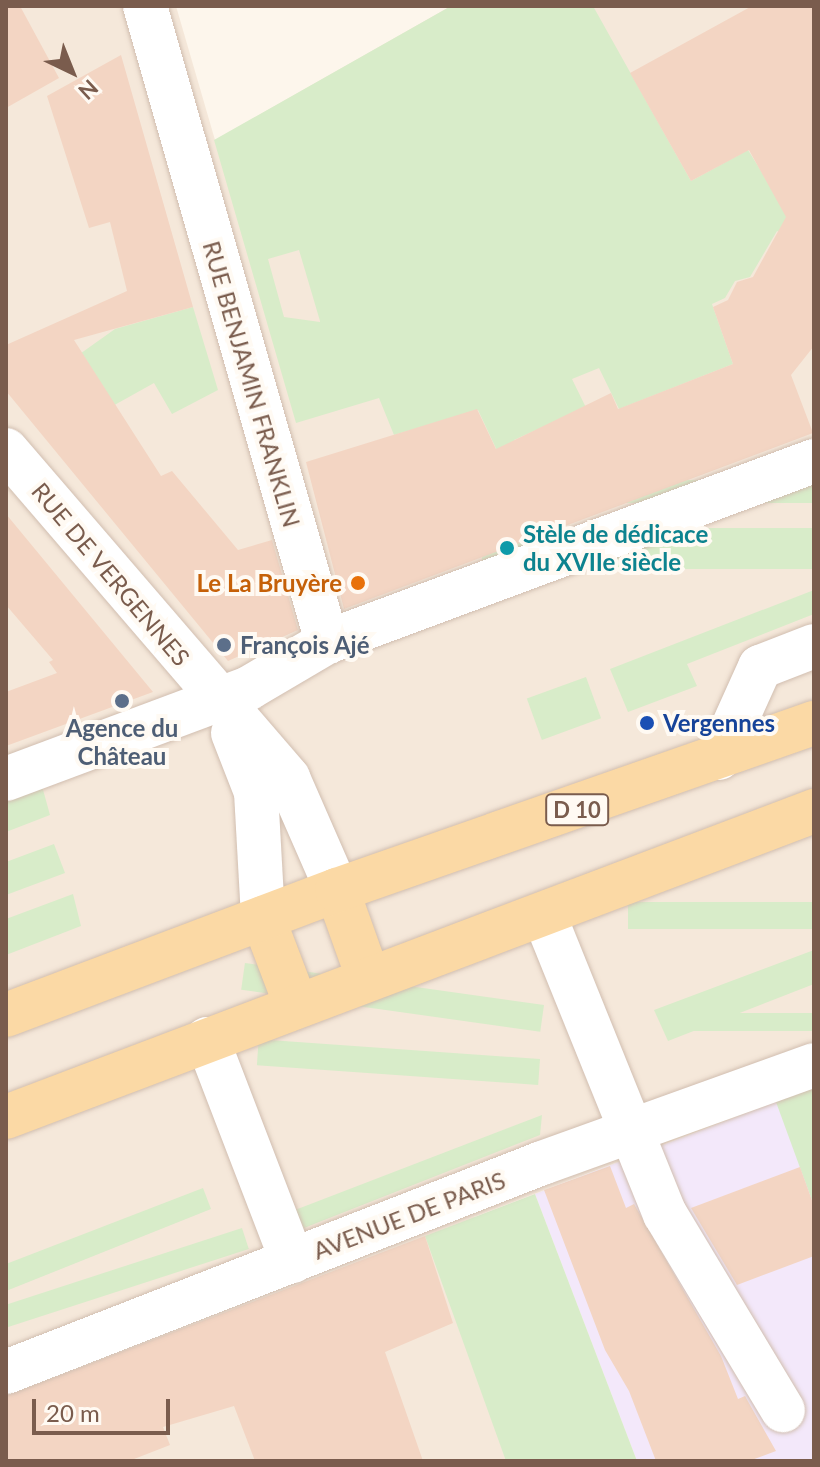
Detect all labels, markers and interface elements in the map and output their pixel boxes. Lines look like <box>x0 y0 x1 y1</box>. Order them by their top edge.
north arrow <box>32 32 112 112</box>
text: N <box>73 74 104 106</box>
street label: RUE BENJAMIN FRANKLIN <box>197 238 307 530</box>
street label: RUE DE VERGENNES <box>26 476 196 672</box>
place label: Stèle de dédicace du XVIIe siècle <box>523 520 708 576</box>
marker: Stèle de dédicace du XVIIe siècle <box>498 539 516 557</box>
place label: Le La Bruyère <box>196 569 342 597</box>
marker: Le La Bruyère <box>349 574 367 592</box>
place label: François Ajé <box>240 631 370 659</box>
marker: François Ajé <box>215 636 233 654</box>
marker: Agence du Château <box>113 692 131 710</box>
place label: Vergennes <box>663 709 775 737</box>
place label: Agence du Château <box>66 714 178 770</box>
marker: Vergennes <box>638 714 656 732</box>
road number: D 10 <box>545 792 609 828</box>
street label: AVENUE DE PARIS <box>309 1165 509 1265</box>
scale bar <box>36 1383 174 1433</box>
text: 20 m <box>46 1398 100 1427</box>

